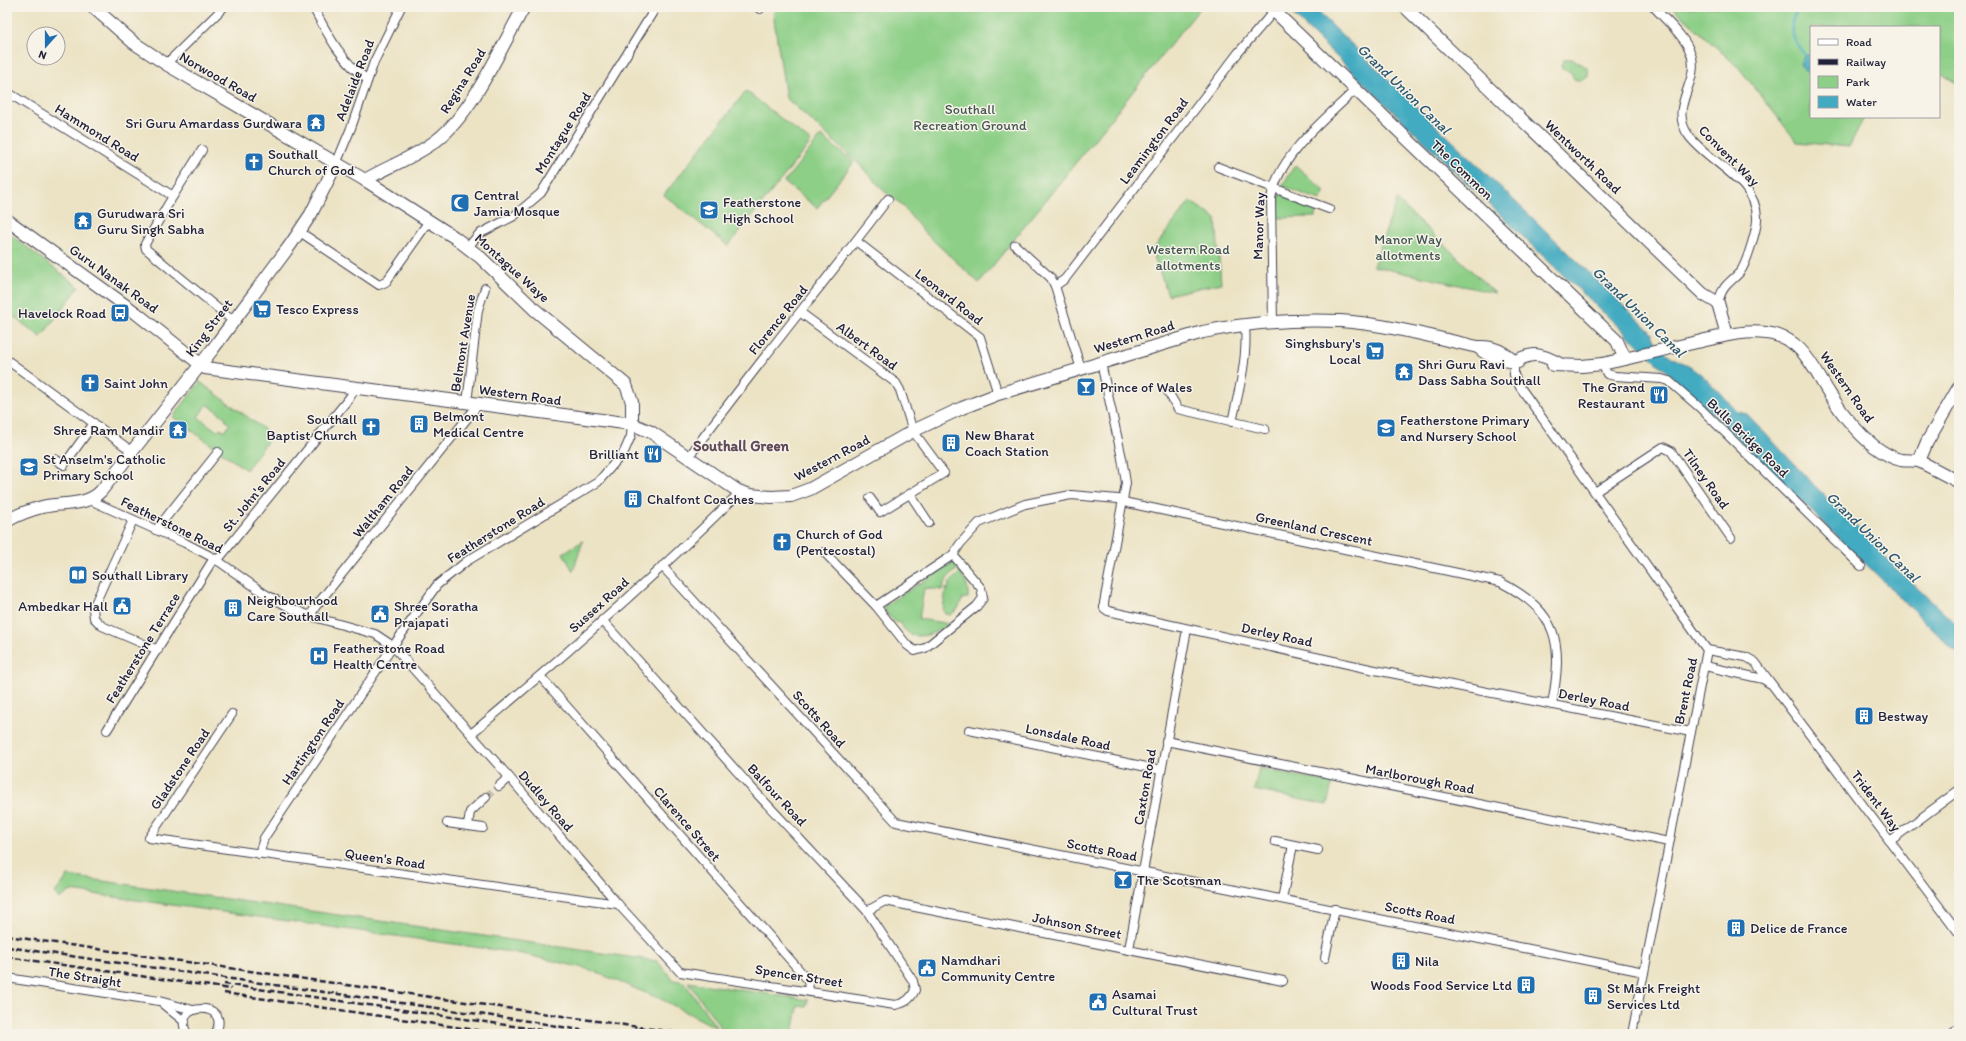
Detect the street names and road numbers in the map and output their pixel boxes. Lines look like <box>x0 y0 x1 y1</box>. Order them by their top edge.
street label: Adelaide Road <box>332 37 378 123</box>
street label: Regina Road <box>436 45 490 117</box>
street label: Norwood Road <box>176 48 260 106</box>
street label: Montague Road <box>531 89 595 177</box>
street label: Leamington Road <box>1116 94 1192 188</box>
street label: Hammond Road <box>52 100 143 166</box>
street label: Wentworth Road <box>1541 116 1625 198</box>
street label: Convent Way <box>1695 122 1763 190</box>
street label: The Common <box>1428 136 1497 204</box>
street label: Manor Way <box>1249 192 1269 260</box>
street label: Montague Waye <box>471 230 553 306</box>
street label: Guru Nanak Road <box>66 241 162 317</box>
street label: Leonard Road <box>911 265 987 329</box>
street label: Florence Road <box>745 281 812 358</box>
street label: Belmont Avenue <box>447 292 479 393</box>
street label: King Street <box>182 296 236 360</box>
street label: Western Road <box>1092 317 1177 357</box>
street label: Albert Road <box>833 318 901 374</box>
street label: Western Road <box>1816 348 1878 426</box>
street label: Western Road <box>478 381 563 409</box>
street label: Bulls Bridge Road <box>1704 395 1793 482</box>
street label: Western Road <box>791 431 873 485</box>
street label: Tilney Road <box>1679 446 1733 513</box>
street label: St. John's Road <box>219 454 289 535</box>
street label: Waltham Road <box>349 462 417 541</box>
street label: Featherstone Road <box>118 493 226 557</box>
street label: Featherstone Road <box>444 493 548 567</box>
street label: Greenland Crescent <box>1254 508 1374 550</box>
street label: Sussex Road <box>565 573 633 637</box>
street label: Featherstone Terrace <box>102 589 184 707</box>
street label: Derley Road <box>1240 619 1314 651</box>
street label: Brent Road <box>1671 656 1701 726</box>
street label: Derley Road <box>1557 685 1631 715</box>
street label: Scotts Road <box>789 687 850 752</box>
street label: Hartington Road <box>278 696 348 788</box>
street label: Lonsdale Road <box>1024 720 1113 754</box>
street label: Gladstone Road <box>147 725 214 813</box>
street label: Caxton Road <box>1130 747 1160 827</box>
street label: Balfour Road <box>744 760 810 830</box>
street label: Marlborough Road <box>1364 760 1476 798</box>
street label: Dudley Road <box>515 767 577 835</box>
street label: Trident Way <box>1847 767 1905 835</box>
street label: Clarence Street <box>650 783 724 865</box>
street label: Scotts Road <box>1065 835 1139 865</box>
street label: Queen's Road <box>344 845 427 873</box>
street label: Scotts Road <box>1383 898 1457 928</box>
street label: Johnson Street <box>1031 909 1123 943</box>
street label: Spencer Street <box>754 961 844 991</box>
street label: The Straight <box>47 963 123 991</box>

